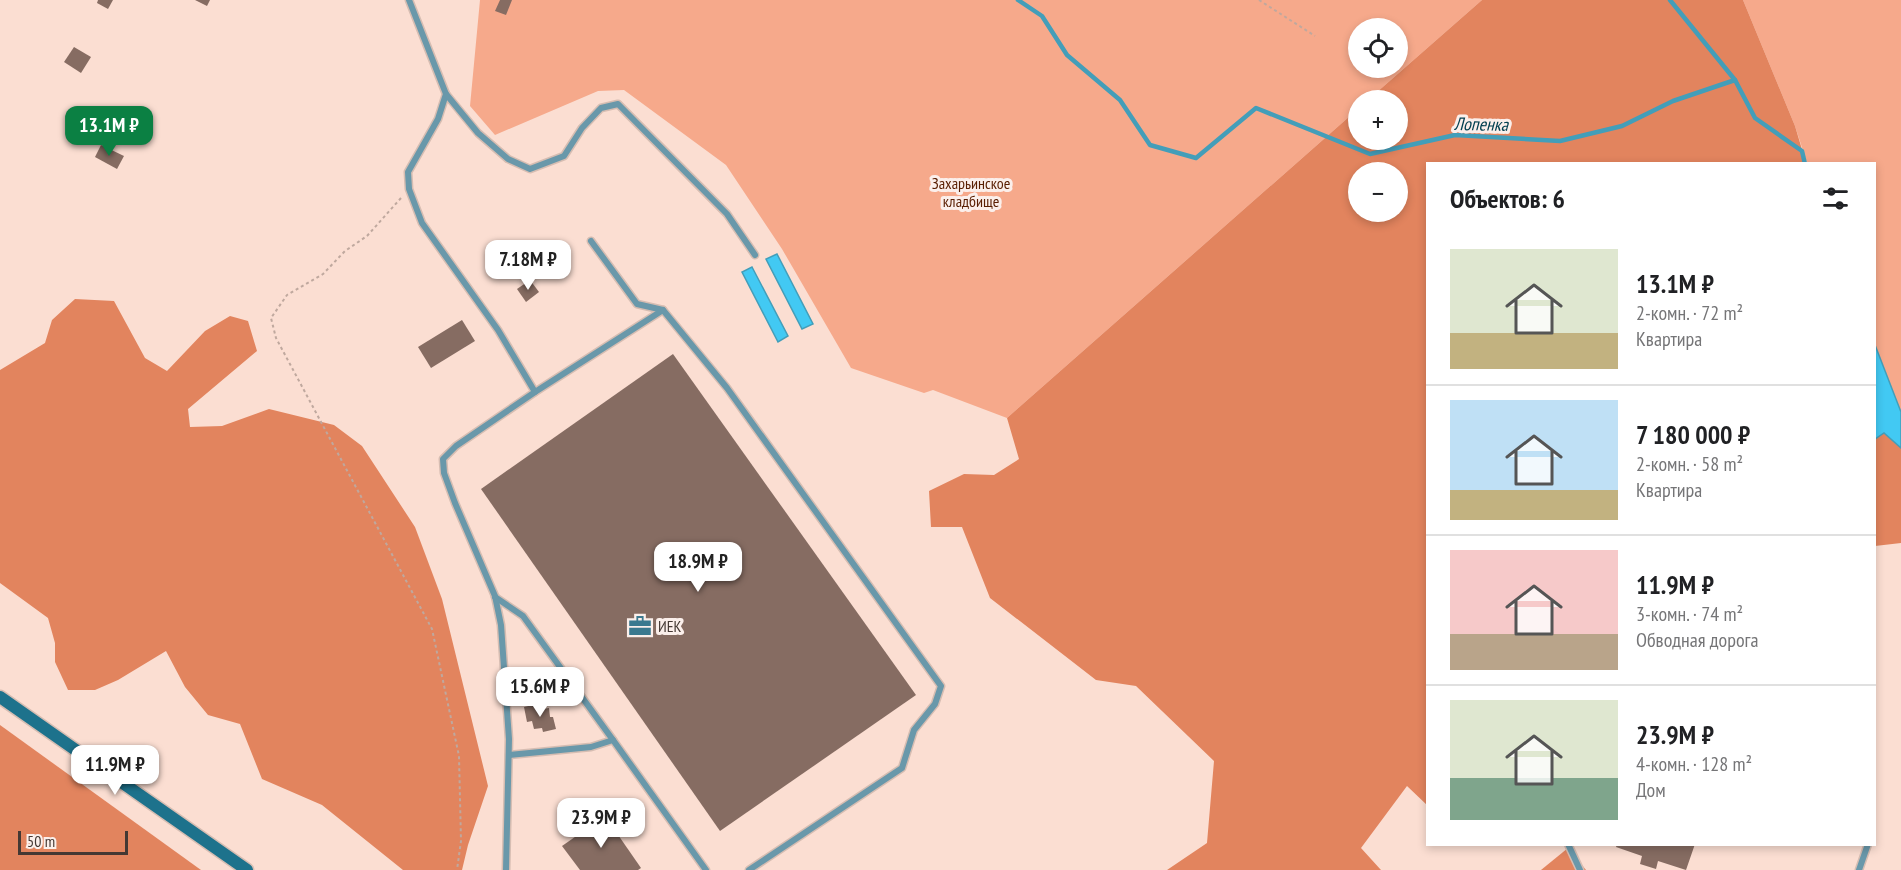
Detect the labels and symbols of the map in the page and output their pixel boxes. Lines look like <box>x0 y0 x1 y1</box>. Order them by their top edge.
pin: 13.1M ₽ <box>54 106 164 157</box>
water label: Лопенка <box>1453 112 1509 136</box>
park label: Захарьинское кладбище <box>932 173 1010 211</box>
pin: 7.18M ₽ <box>473 240 583 291</box>
pin: 18.9M ₽ <box>643 542 753 593</box>
office icon: ИЕК <box>627 613 653 639</box>
place label: ИЕК <box>658 616 682 636</box>
pin: 15.6M ₽ <box>485 667 595 718</box>
pin: 11.9M ₽ <box>60 745 170 796</box>
pin: 23.9M ₽ <box>546 798 656 849</box>
scale bar <box>18 828 128 856</box>

